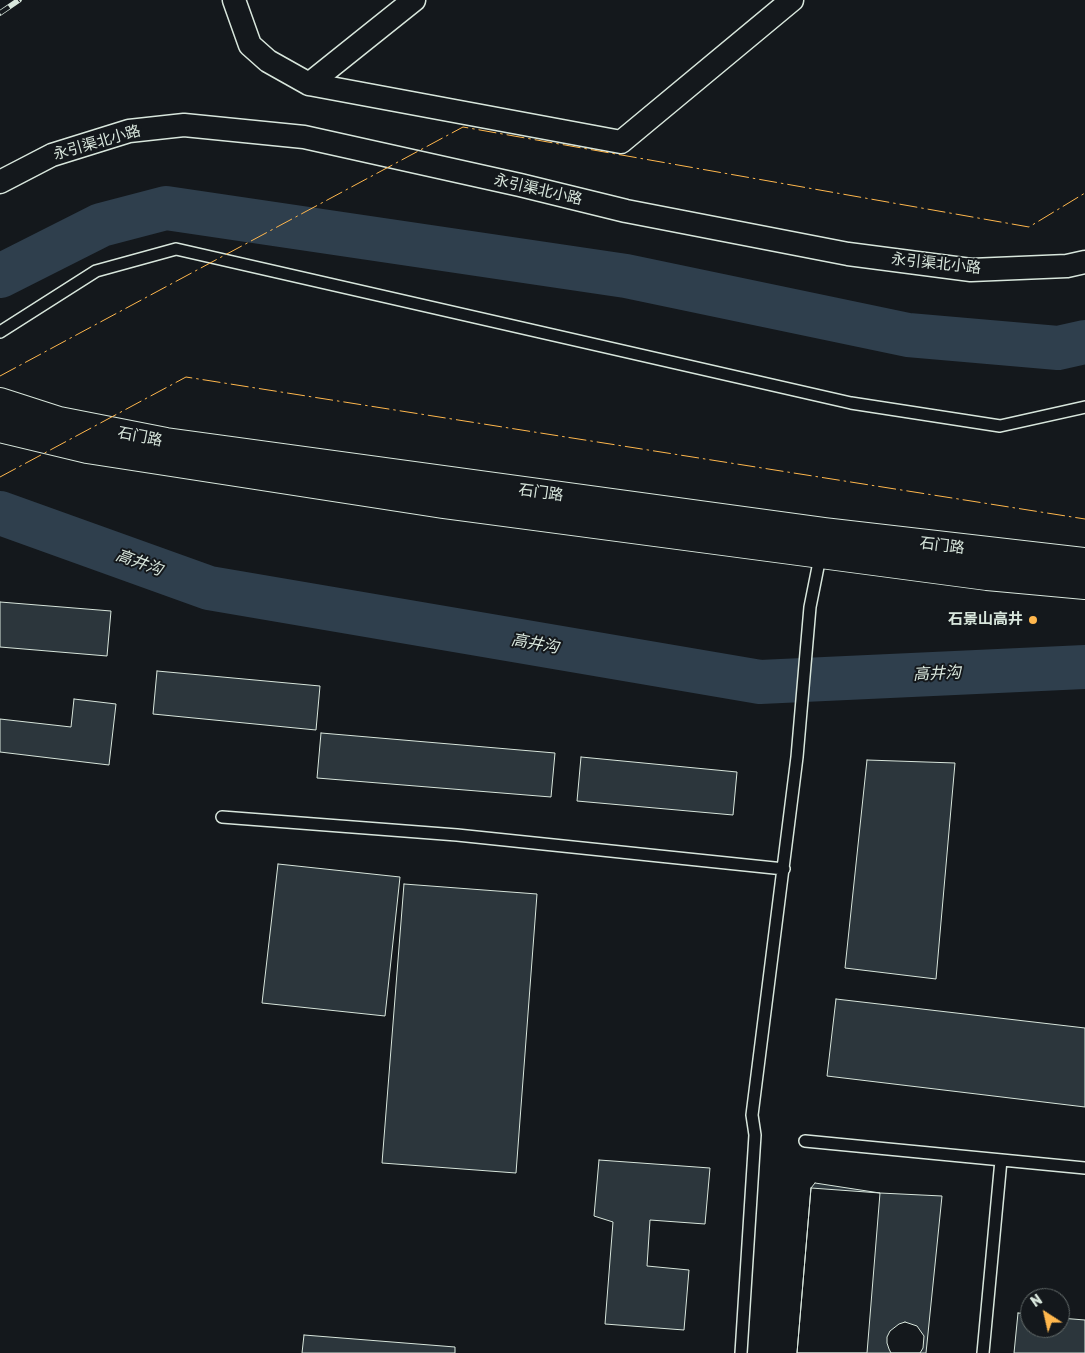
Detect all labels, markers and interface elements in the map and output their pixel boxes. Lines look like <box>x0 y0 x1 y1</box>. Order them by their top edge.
street label: 永引渠北小路 <box>51 122 143 164</box>
street label: 永引渠北小路 <box>492 171 584 209</box>
street label: 永引渠北小路 <box>890 250 982 278</box>
street label: 石门路 <box>116 424 164 450</box>
street label: 石门路 <box>517 481 565 505</box>
street label: 石门路 <box>919 534 965 558</box>
water label: 高井沟 <box>113 546 165 580</box>
place label: 石景山高井 <box>948 611 1023 629</box>
marker: 石景山高井 <box>1027 614 1039 626</box>
water label: 高井沟 <box>510 630 560 658</box>
water label: 高井沟 <box>913 663 961 685</box>
north arrow <box>1020 1288 1070 1338</box>
text: N <box>1028 1291 1046 1311</box>

